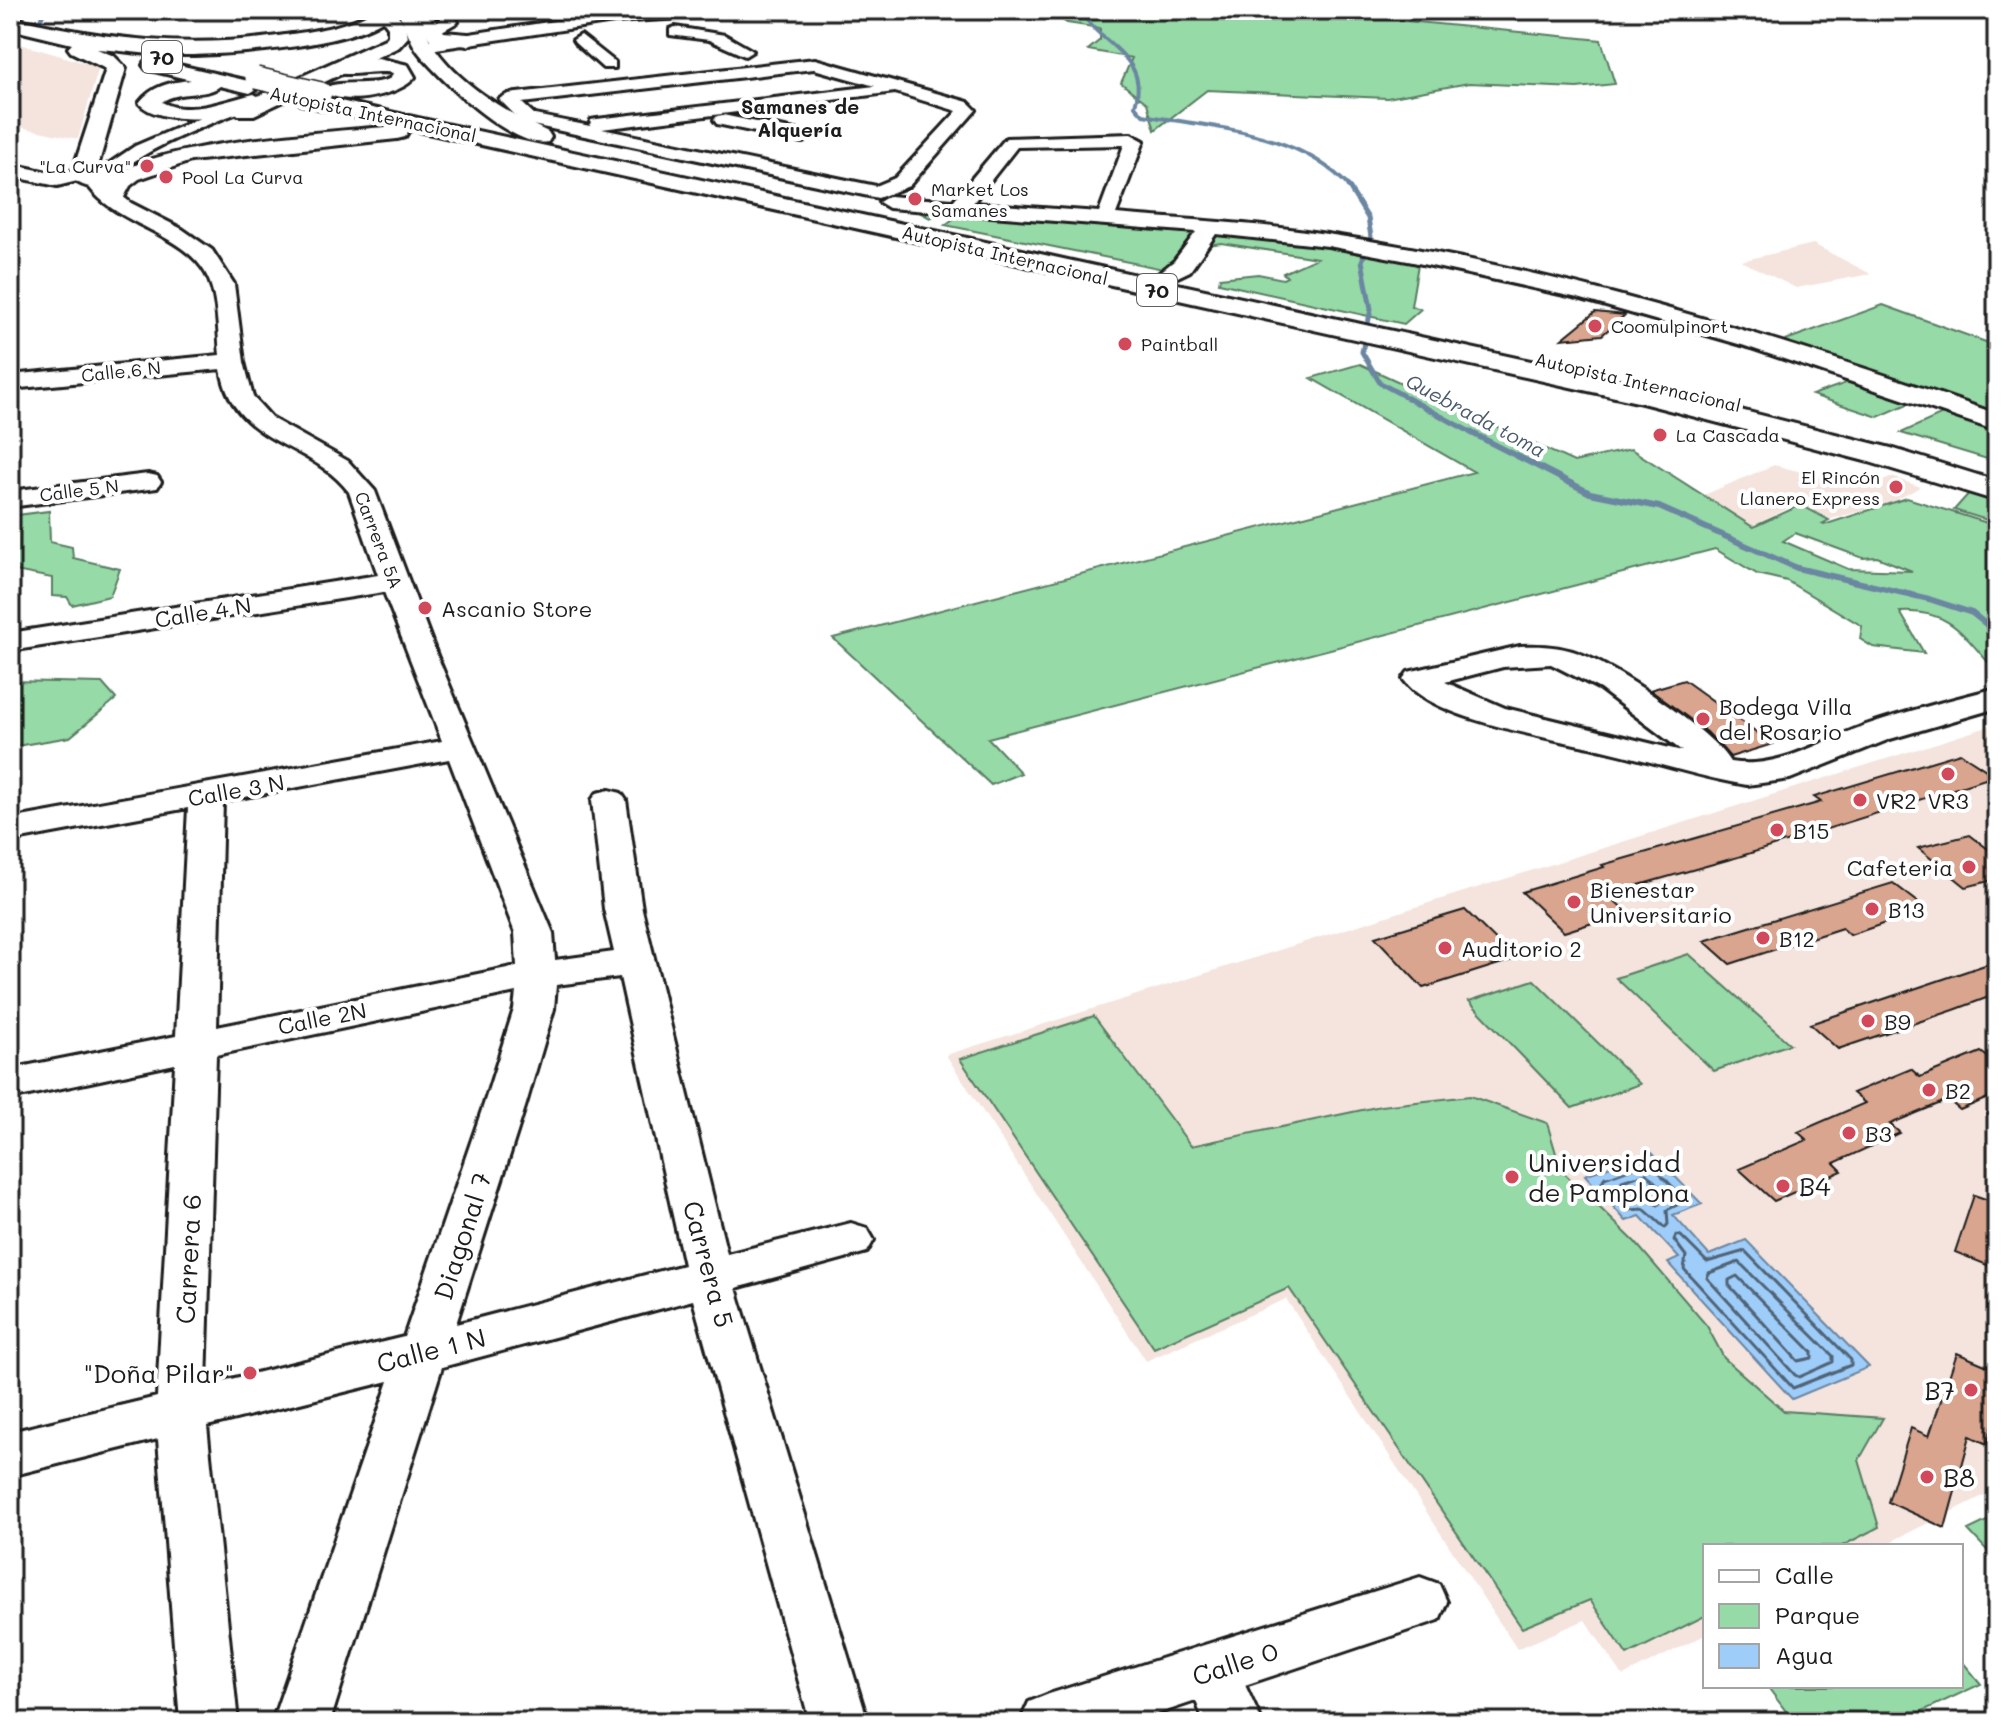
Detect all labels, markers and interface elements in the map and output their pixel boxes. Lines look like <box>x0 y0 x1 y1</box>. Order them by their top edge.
road number: 70 <box>142 41 182 73</box>
street label: Autopista Internacional <box>267 80 479 148</box>
district label: Samanes de Alquería <box>741 93 859 142</box>
place label: "La Curva" <box>39 154 131 178</box>
marker: "La Curva" <box>138 157 156 175</box>
place label: Pool La Curva <box>182 165 304 189</box>
marker: Pool La Curva <box>157 168 175 186</box>
place label: Market Los Samanes <box>931 177 1029 222</box>
marker: Market Los Samanes <box>906 190 924 208</box>
street label: Autopista Internacional <box>900 220 1110 290</box>
road number: 70 <box>1137 274 1177 306</box>
place label: Coomulpinort <box>1611 314 1728 338</box>
marker: Coomulpinort <box>1586 317 1604 335</box>
place label: Paintball <box>1141 332 1218 356</box>
marker: Paintball <box>1116 335 1134 353</box>
street label: Autopista Internacional <box>1533 347 1743 417</box>
street label: Calle 6 N <box>80 355 162 387</box>
water label: Quebrada toma <box>1402 367 1550 463</box>
place label: La Cascada <box>1676 423 1780 447</box>
marker: La Cascada <box>1651 426 1669 444</box>
place label: El Rincón Llanero Express <box>1740 465 1880 510</box>
street label: Calle 5 N <box>38 473 120 507</box>
marker: El Rincón Llanero Express <box>1887 478 1905 496</box>
street label: Carrera 5A <box>349 488 409 592</box>
street label: Calle 4 N <box>153 590 253 634</box>
place label: Ascanio Store <box>441 594 592 623</box>
marker: Ascanio Store <box>416 599 434 617</box>
place label: Bodega Villa del Rosario <box>1719 692 1852 746</box>
marker: Bodega Villa del Rosario <box>1694 710 1712 728</box>
marker: VR3 <box>1939 765 1957 783</box>
street label: Calle 3 N <box>186 767 286 813</box>
place label: VR2 <box>1876 786 1917 815</box>
place label: VR3 <box>1927 786 1969 815</box>
marker: VR2 <box>1851 791 1869 809</box>
place label: B15 <box>1793 816 1829 845</box>
marker: B15 <box>1768 821 1786 839</box>
place label: Cafeteria <box>1847 853 1953 882</box>
marker: Cafeteria <box>1960 858 1978 876</box>
place label: Bienestar Universitario <box>1590 875 1732 929</box>
marker: Bienestar Universitario <box>1565 893 1583 911</box>
place label: B13 <box>1888 895 1924 924</box>
marker: B13 <box>1863 900 1881 918</box>
place label: B12 <box>1779 924 1815 953</box>
marker: B12 <box>1754 929 1772 947</box>
place label: Auditorio 2 <box>1461 934 1582 963</box>
marker: Auditorio 2 <box>1436 939 1454 957</box>
street label: Calle 2N <box>275 995 369 1041</box>
place label: B9 <box>1884 1007 1911 1036</box>
marker: B9 <box>1859 1012 1877 1030</box>
place label: B2 <box>1945 1076 1971 1105</box>
marker: B2 <box>1920 1081 1938 1099</box>
place label: B3 <box>1865 1119 1892 1148</box>
marker: B3 <box>1840 1124 1858 1142</box>
place label: Universidad de Pamplona <box>1528 1145 1690 1209</box>
street label: Diagonal 7 <box>425 1168 499 1304</box>
marker: Universidad de Pamplona <box>1503 1168 1521 1186</box>
place label: B4 <box>1799 1169 1830 1203</box>
marker: B4 <box>1774 1177 1792 1195</box>
street label: Carrera 6 <box>168 1193 208 1325</box>
street label: Carrera 5 <box>676 1197 742 1331</box>
street label: Calle 1 N <box>373 1320 489 1380</box>
place label: "Doña Pilar" <box>84 1356 234 1390</box>
marker: "Doña Pilar" <box>241 1364 259 1382</box>
place label: B7 <box>1924 1373 1955 1407</box>
marker: B7 <box>1962 1381 1980 1399</box>
place label: B8 <box>1943 1460 1975 1494</box>
marker: B8 <box>1918 1468 1936 1486</box>
legend <box>1703 1544 1963 1688</box>
text: Calle <box>1775 1559 1834 1590</box>
text: Parque <box>1775 1599 1860 1630</box>
street label: Calle 0 <box>1188 1633 1282 1693</box>
text: Agua <box>1775 1639 1834 1670</box>

